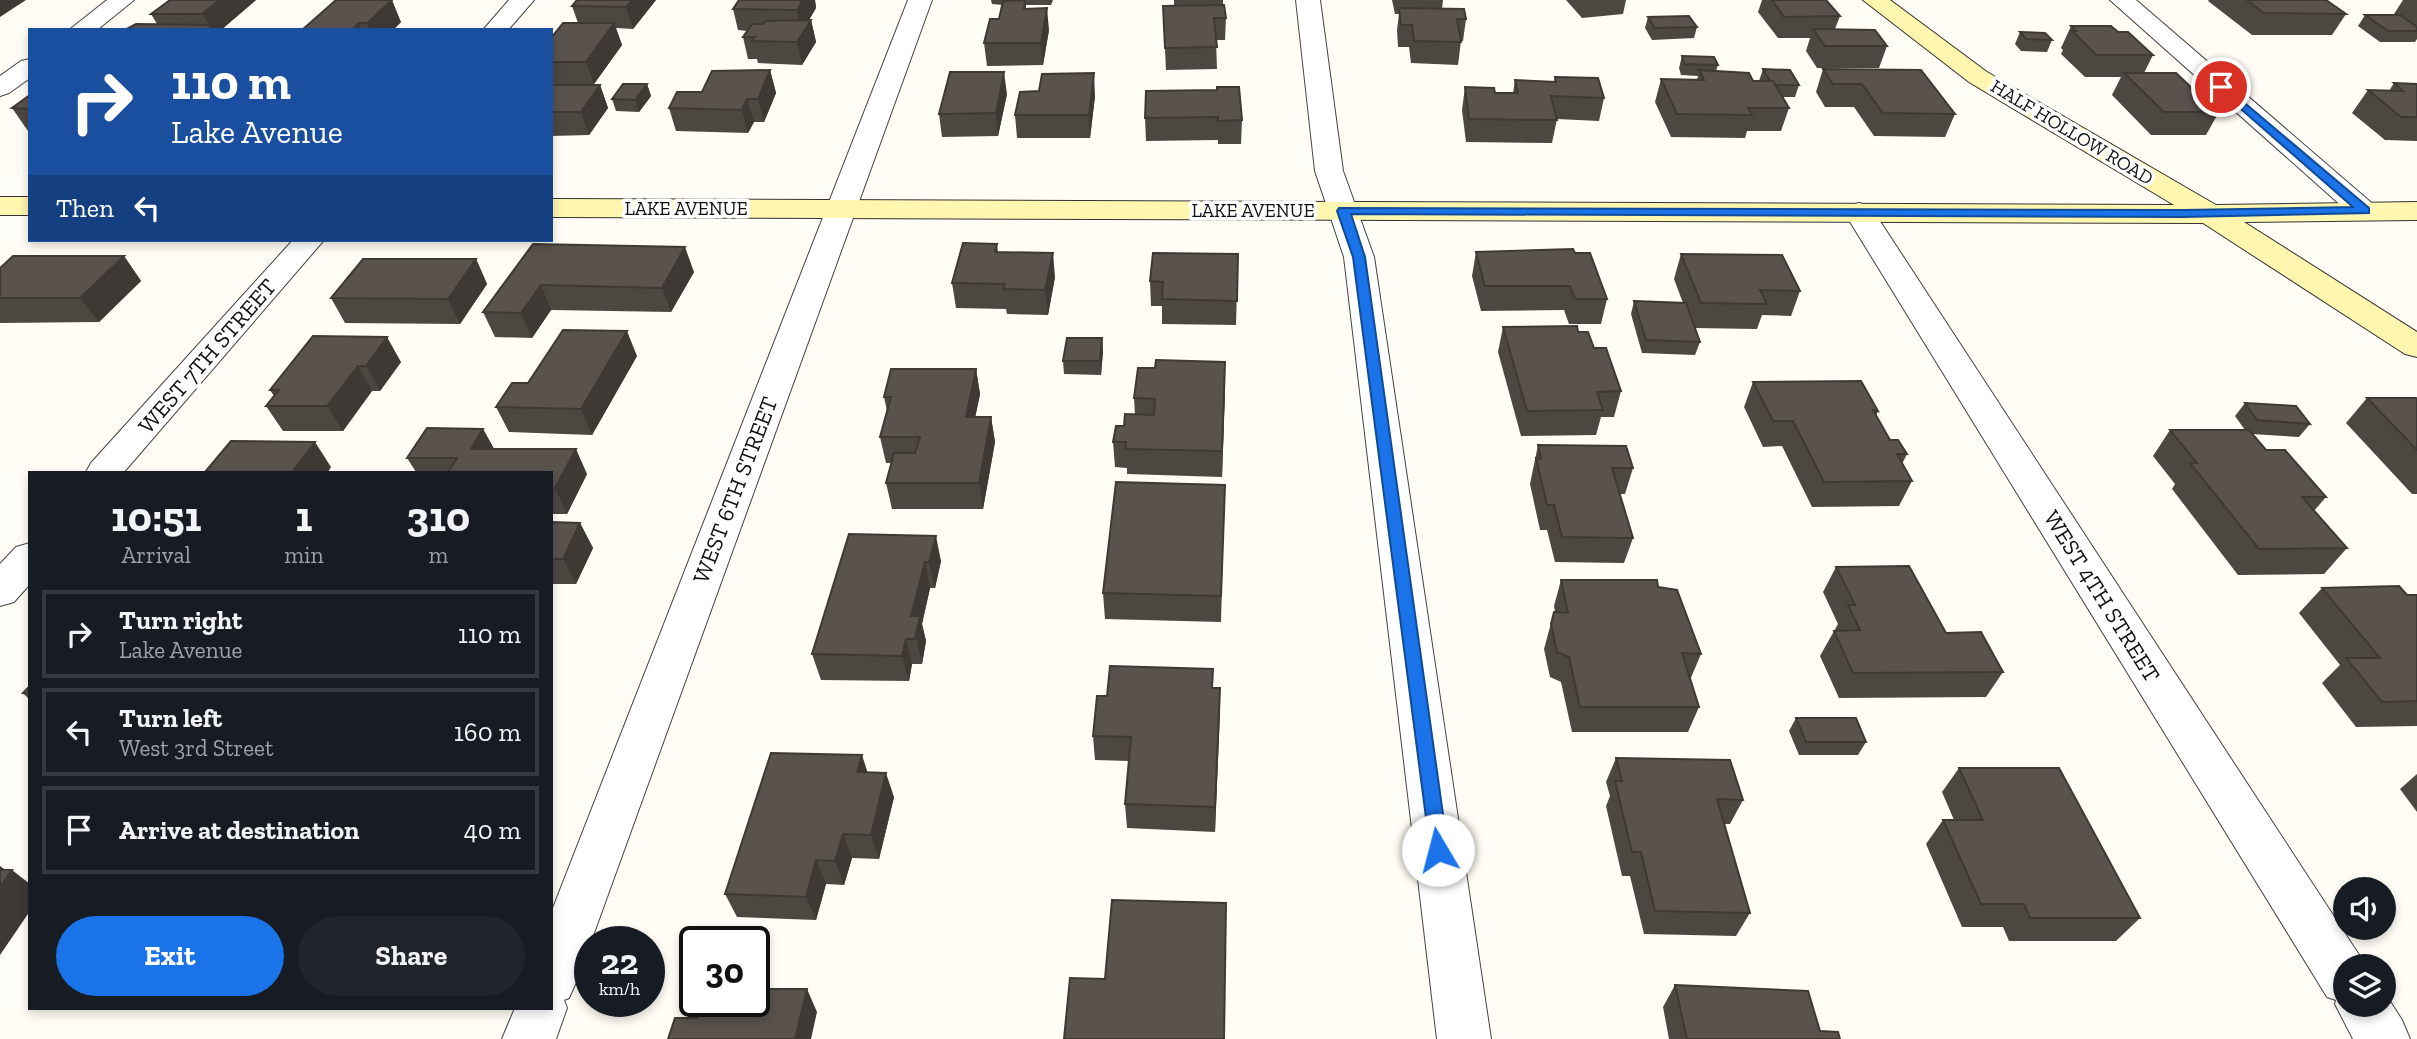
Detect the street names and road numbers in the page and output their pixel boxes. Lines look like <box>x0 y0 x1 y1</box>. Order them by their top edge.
street label: HALF HOLLOW ROAD <box>1987 74 2157 190</box>
street label: LAKE AVENUE <box>624 197 748 220</box>
street label: LAKE AVENUE <box>1191 199 1315 222</box>
street label: WEST 7TH STREET <box>132 273 282 439</box>
street label: WEST 6TH STREET <box>687 393 783 587</box>
street label: WEST 4TH STREET <box>2038 505 2166 687</box>

